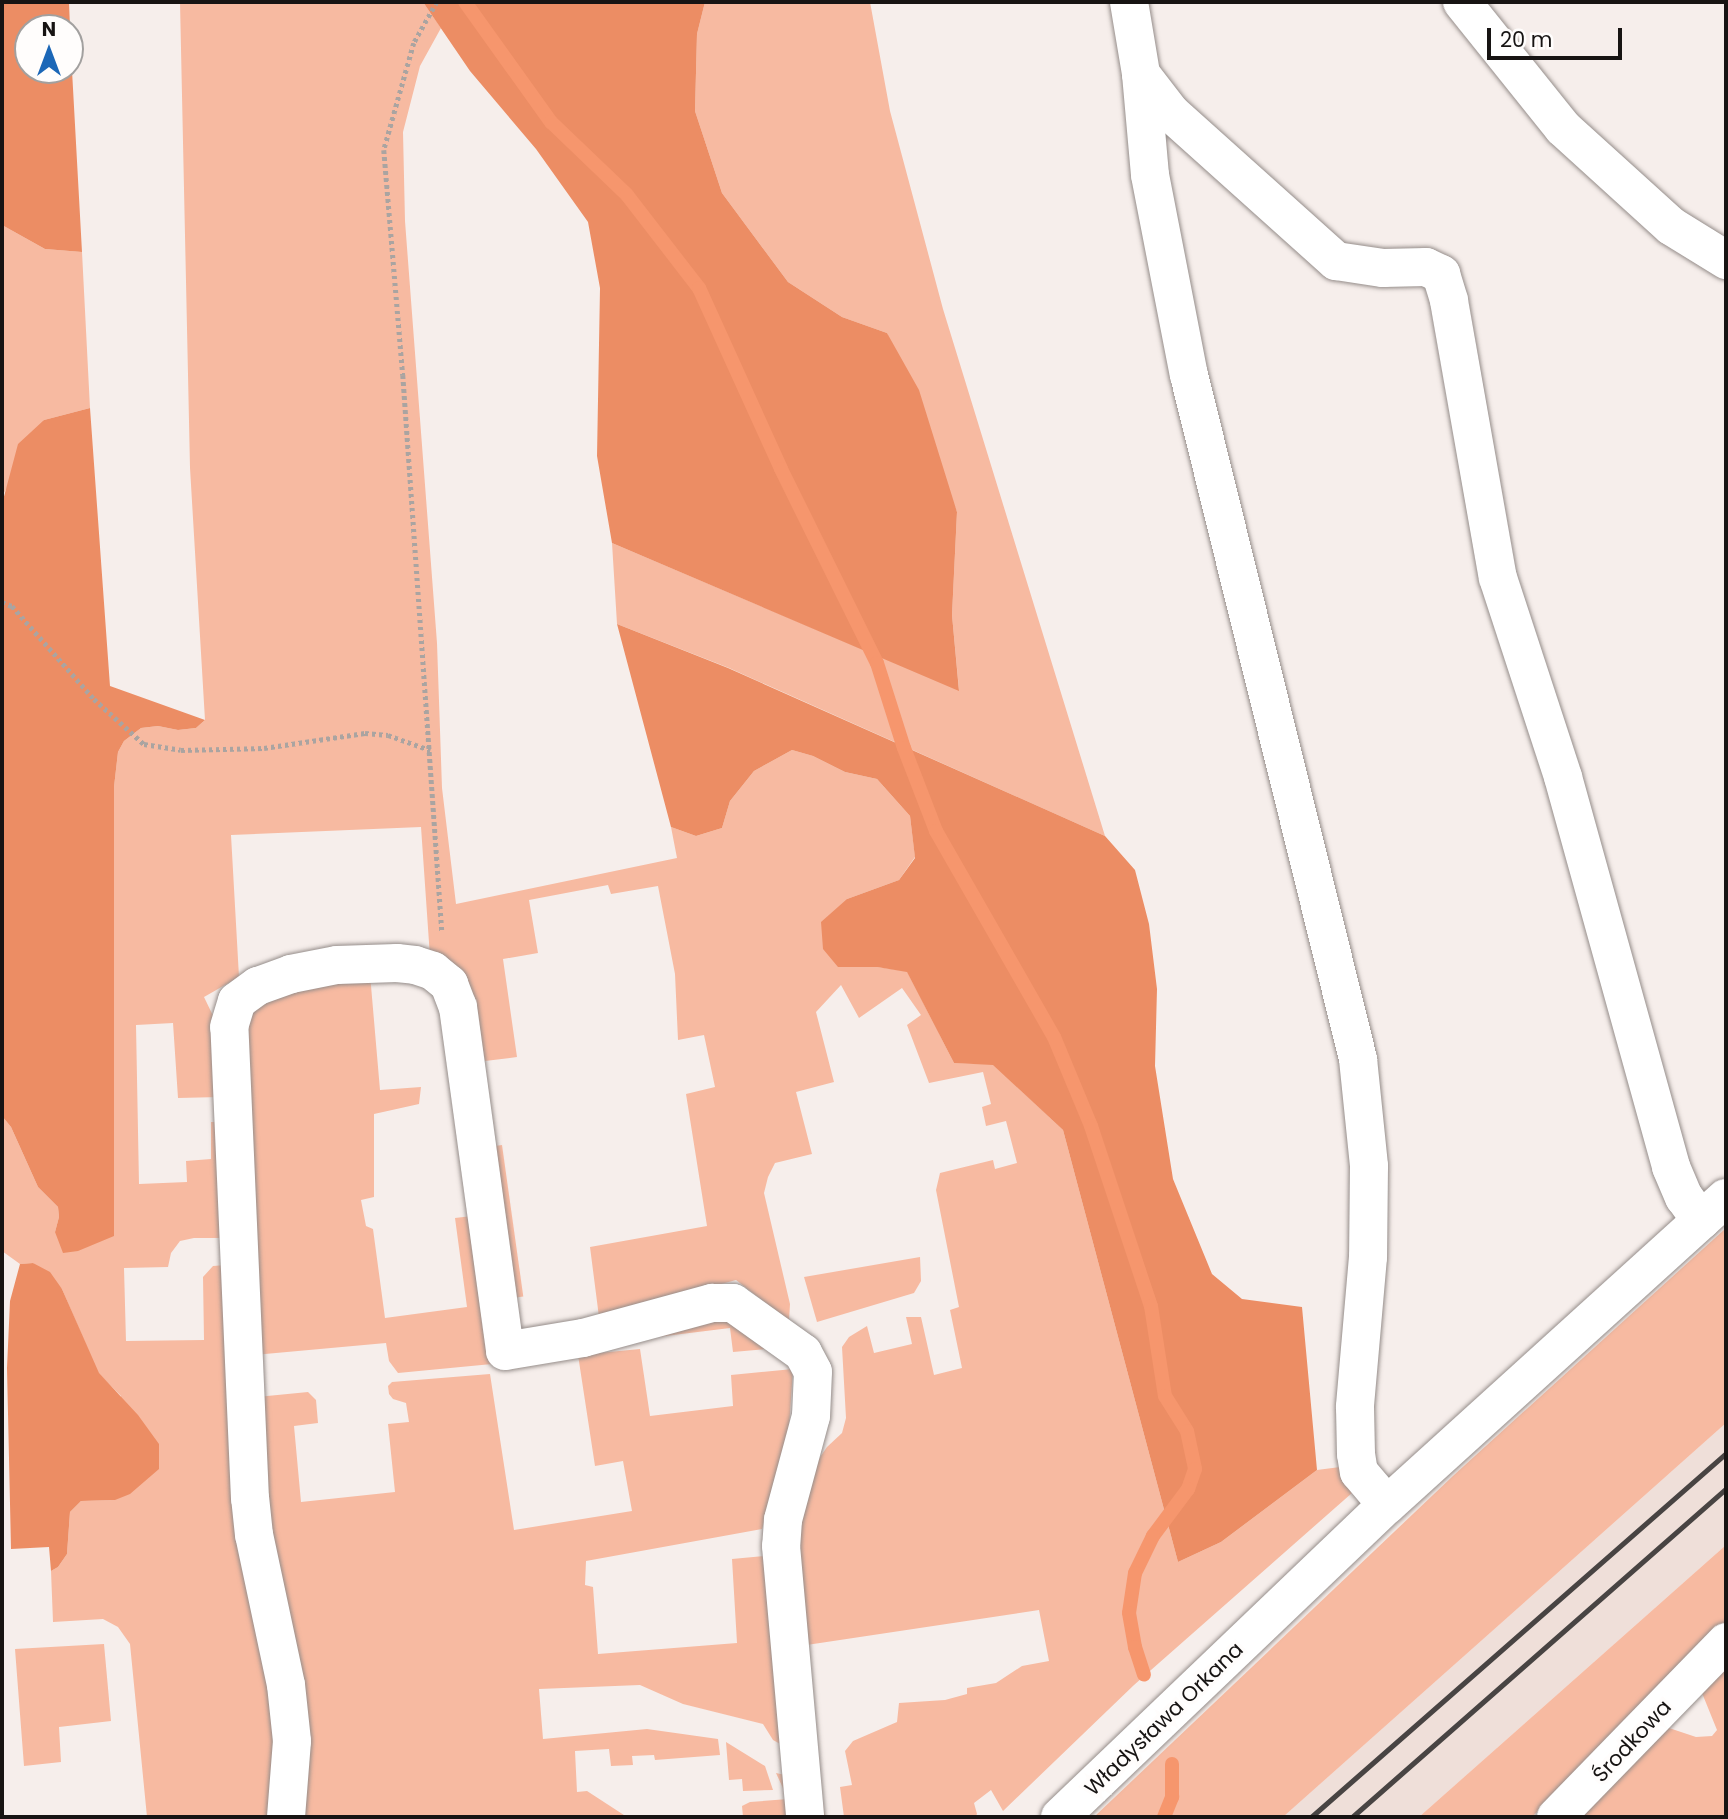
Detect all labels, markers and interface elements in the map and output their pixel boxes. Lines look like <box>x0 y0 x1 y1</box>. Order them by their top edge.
north arrow <box>14 14 84 84</box>
scale bar <box>1490 14 1625 58</box>
text: N <box>42 16 56 43</box>
text: 20 m <box>1500 25 1553 54</box>
street label: Władysława Orkana <box>1080 1637 1248 1801</box>
street label: Środkowa <box>1588 1695 1676 1787</box>

